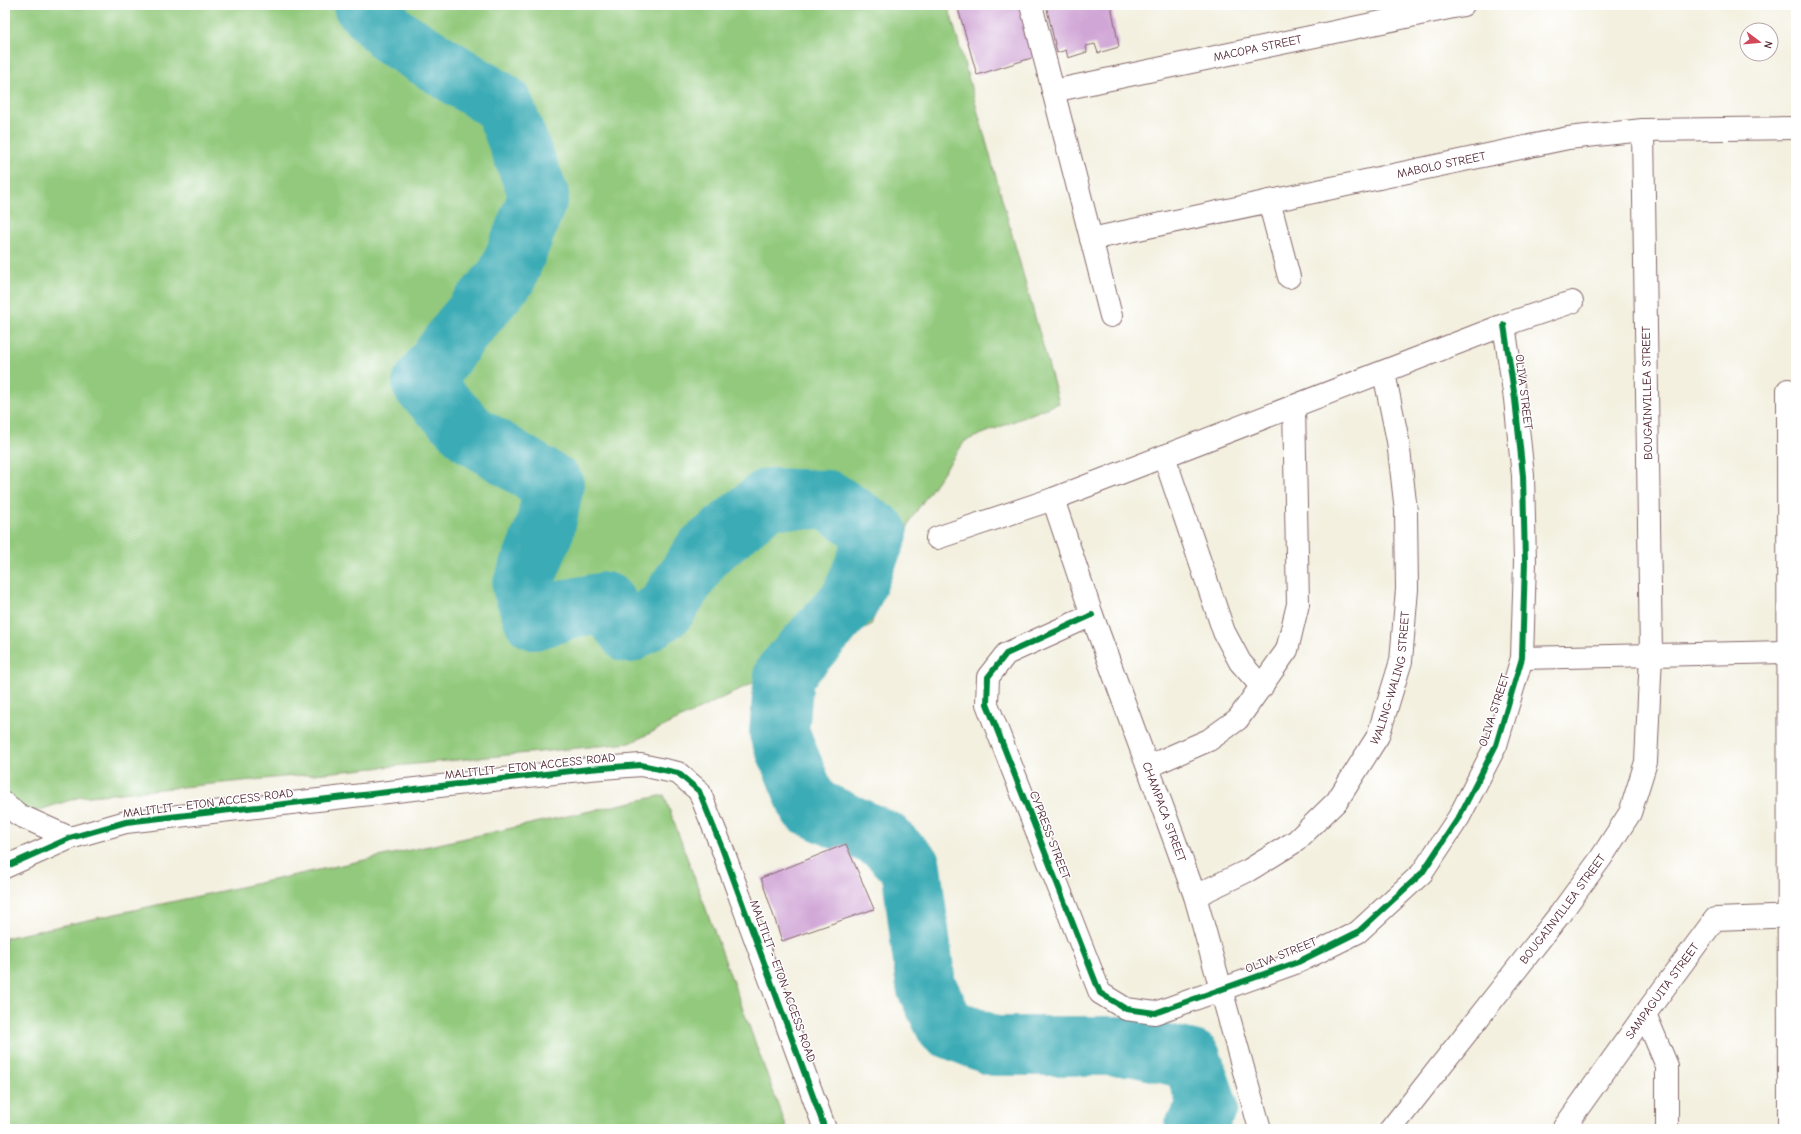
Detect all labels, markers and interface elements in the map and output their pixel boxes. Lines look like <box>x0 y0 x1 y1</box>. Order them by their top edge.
north arrow <box>1739 22 1779 62</box>
street label: MACOPA STREET <box>1212 32 1304 64</box>
text: N <box>1761 39 1775 50</box>
street label: MABOLO STREET <box>1396 148 1488 181</box>
street label: BOUGAINVILLEA STREET <box>1639 325 1655 460</box>
street label: OLIVA STREET <box>1512 353 1536 431</box>
street label: WALING-WALING STREET <box>1367 610 1412 747</box>
street label: OLIVA STREET <box>1476 671 1513 748</box>
street label: MALITLIT - ETON ACCESS ROAD <box>444 750 616 782</box>
street label: CHAMPACA STREET <box>1139 760 1189 864</box>
street label: MALITLIT - ETON ACCESS ROAD <box>122 786 294 820</box>
street label: CYPRESS STREET <box>1027 789 1074 882</box>
street label: BOUGAINVILLEA STREET <box>1517 851 1609 967</box>
street label: MALITLIT - ETON ACCESS ROAD <box>747 898 819 1064</box>
street label: OLIVA STREET <box>1243 934 1319 976</box>
street label: SAMPAGUITA STREET <box>1622 940 1702 1042</box>

